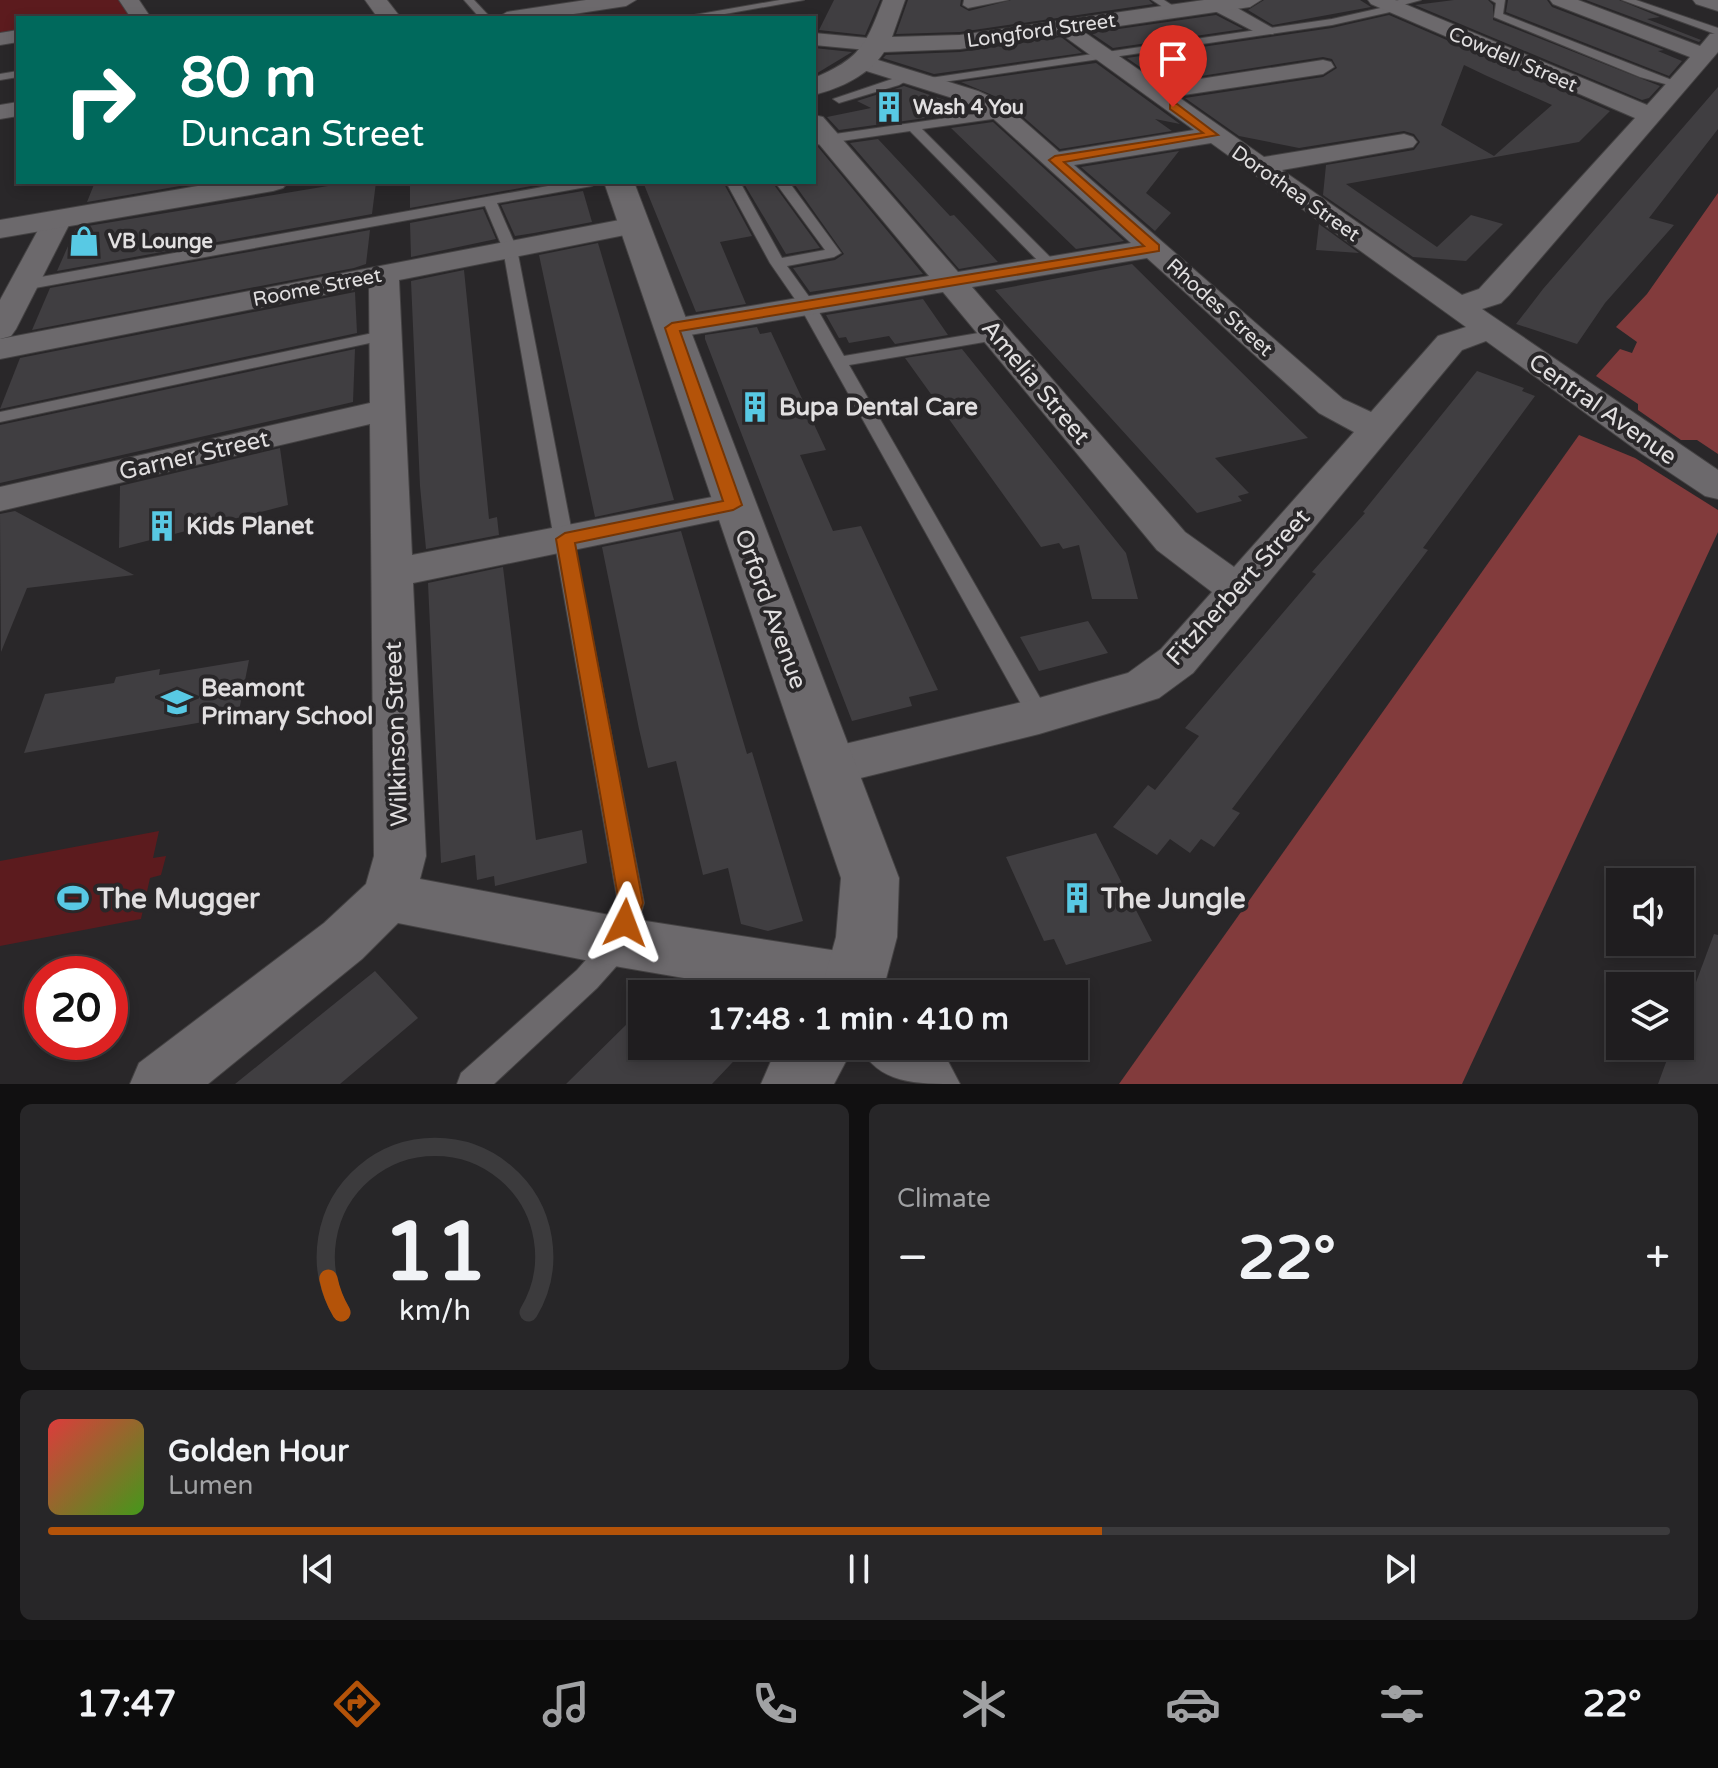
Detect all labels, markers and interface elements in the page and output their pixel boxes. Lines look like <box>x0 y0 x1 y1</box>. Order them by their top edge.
street label: Longford Street <box>965 9 1117 53</box>
street label: Cowdell Street <box>1445 22 1581 98</box>
pin <box>1139 25 1207 107</box>
icon: arrive <box>1151 37 1195 81</box>
text: 80 m <box>180 45 316 112</box>
icon: right <box>48 48 152 152</box>
building icon: Wash 4 You <box>872 90 906 124</box>
place label: Wash 4 You <box>913 96 1024 120</box>
text: Duncan Street <box>180 113 424 156</box>
street label: Dorothea Street <box>1227 141 1364 247</box>
shop icon: VB Lounge <box>67 224 101 258</box>
place label: VB Lounge <box>108 230 213 254</box>
street label: Rhodes Street <box>1161 254 1278 362</box>
street label: Roome Street <box>251 264 384 312</box>
street label: Amelia Street <box>975 314 1096 450</box>
street label: Central Avenue <box>1523 348 1682 471</box>
building icon: Bupa Dental Care <box>738 390 772 424</box>
place label: Bupa Dental Care <box>779 393 978 422</box>
street label: Garner Street <box>116 424 272 487</box>
street label: Fitzherbert Street <box>1160 503 1316 672</box>
building icon: Kids Planet <box>145 509 179 543</box>
place label: Kids Planet <box>186 512 315 541</box>
street label: Orford Avenue <box>728 525 813 693</box>
street label: Wilkinson Street <box>379 641 414 827</box>
place label: Beamont Primary School <box>201 674 373 731</box>
school or university icon: Beamont Primary School <box>160 685 194 719</box>
map controls <box>1606 868 1694 1060</box>
button: sound <box>1606 868 1694 956</box>
sports icon: The Mugger <box>56 881 90 915</box>
position arrow <box>583 881 667 965</box>
building icon: The Jungle <box>1060 881 1094 915</box>
place label: The Mugger <box>96 882 261 916</box>
place label: The Jungle <box>1100 882 1246 916</box>
speed limit sign: 20 <box>24 956 128 1060</box>
button: layers <box>1606 972 1694 1060</box>
text: 17:48 · 1 min · 410 m <box>707 1001 1009 1038</box>
text: Climate <box>897 1183 991 1214</box>
text: 11 <box>382 1203 487 1303</box>
text: 22° <box>1238 1223 1336 1295</box>
text: − <box>897 1232 928 1285</box>
text: + <box>1645 1232 1670 1285</box>
text: km/h <box>399 1294 470 1328</box>
text: Golden Hour <box>168 1433 349 1470</box>
text: Lumen <box>168 1470 253 1501</box>
icon: previous <box>296 1547 340 1591</box>
icon: pause <box>837 1547 881 1591</box>
icon: next <box>1378 1547 1422 1591</box>
icon: directions <box>329 1676 385 1732</box>
icon: music <box>538 1676 594 1732</box>
icon: phone <box>747 1676 803 1732</box>
icon: climate <box>956 1676 1012 1732</box>
icon: car <box>1165 1676 1221 1732</box>
icon: filters <box>1374 1676 1430 1732</box>
text: 17:47 <box>76 1683 176 1726</box>
text: 22° <box>1583 1683 1642 1726</box>

